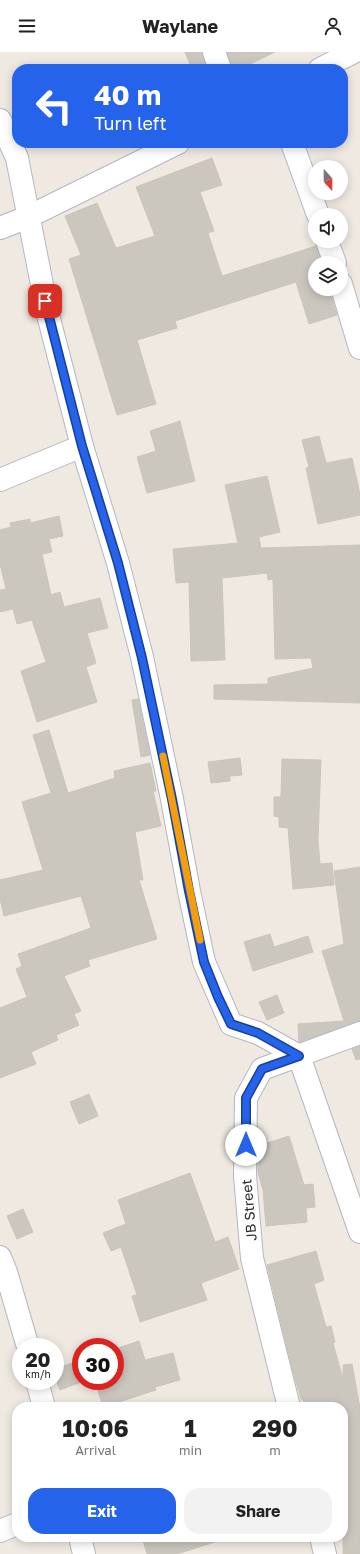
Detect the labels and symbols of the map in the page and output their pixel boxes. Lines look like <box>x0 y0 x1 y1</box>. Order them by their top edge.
north arrow <box>308 160 348 200</box>
pin <box>28 284 62 318</box>
position arrow <box>225 1124 267 1166</box>
street label: JB Street <box>237 1178 260 1242</box>
speed limit sign: 30 <box>72 1338 124 1390</box>

